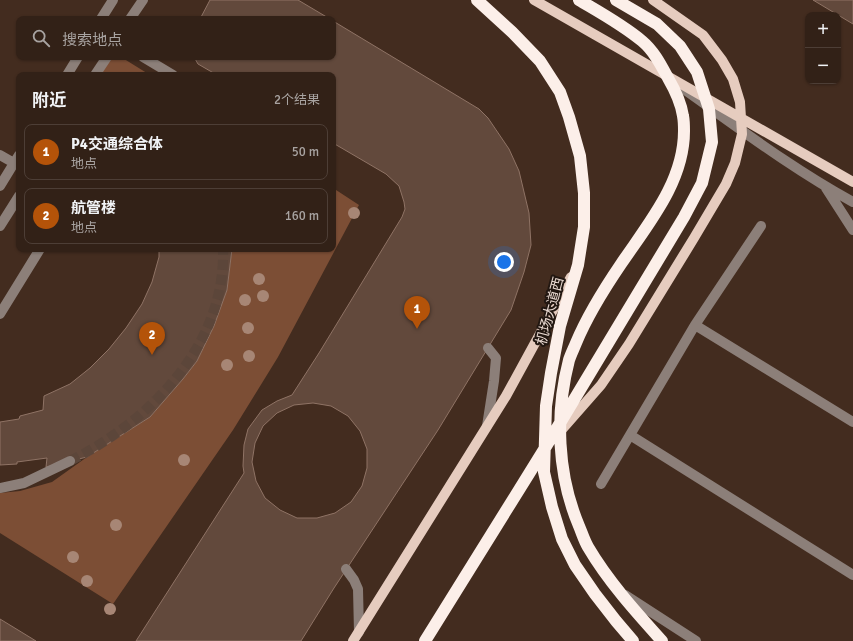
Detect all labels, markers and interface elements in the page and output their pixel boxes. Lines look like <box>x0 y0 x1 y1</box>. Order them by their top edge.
map controls <box>805 12 841 84</box>
button: + <box>805 12 841 48</box>
search box <box>16 16 336 60</box>
icon: search <box>30 27 52 49</box>
text: 搜索地点 <box>62 31 122 49</box>
button: − <box>805 48 841 84</box>
text: 附近 <box>32 90 66 111</box>
text: 2个结果 <box>274 92 320 108</box>
text: P4交通综合体 <box>71 135 163 153</box>
text: 1 <box>42 144 50 160</box>
text: 50 m <box>292 144 319 160</box>
text: 地点 <box>71 156 97 172</box>
text: 航管楼 <box>71 199 116 217</box>
text: 2 <box>42 208 50 224</box>
text: 160 m <box>285 208 319 224</box>
text: 地点 <box>71 220 97 236</box>
your location <box>494 252 514 272</box>
street label: 机场大道西 <box>533 275 567 347</box>
pin: 1 <box>404 296 430 329</box>
pin: 2 <box>139 322 165 355</box>

